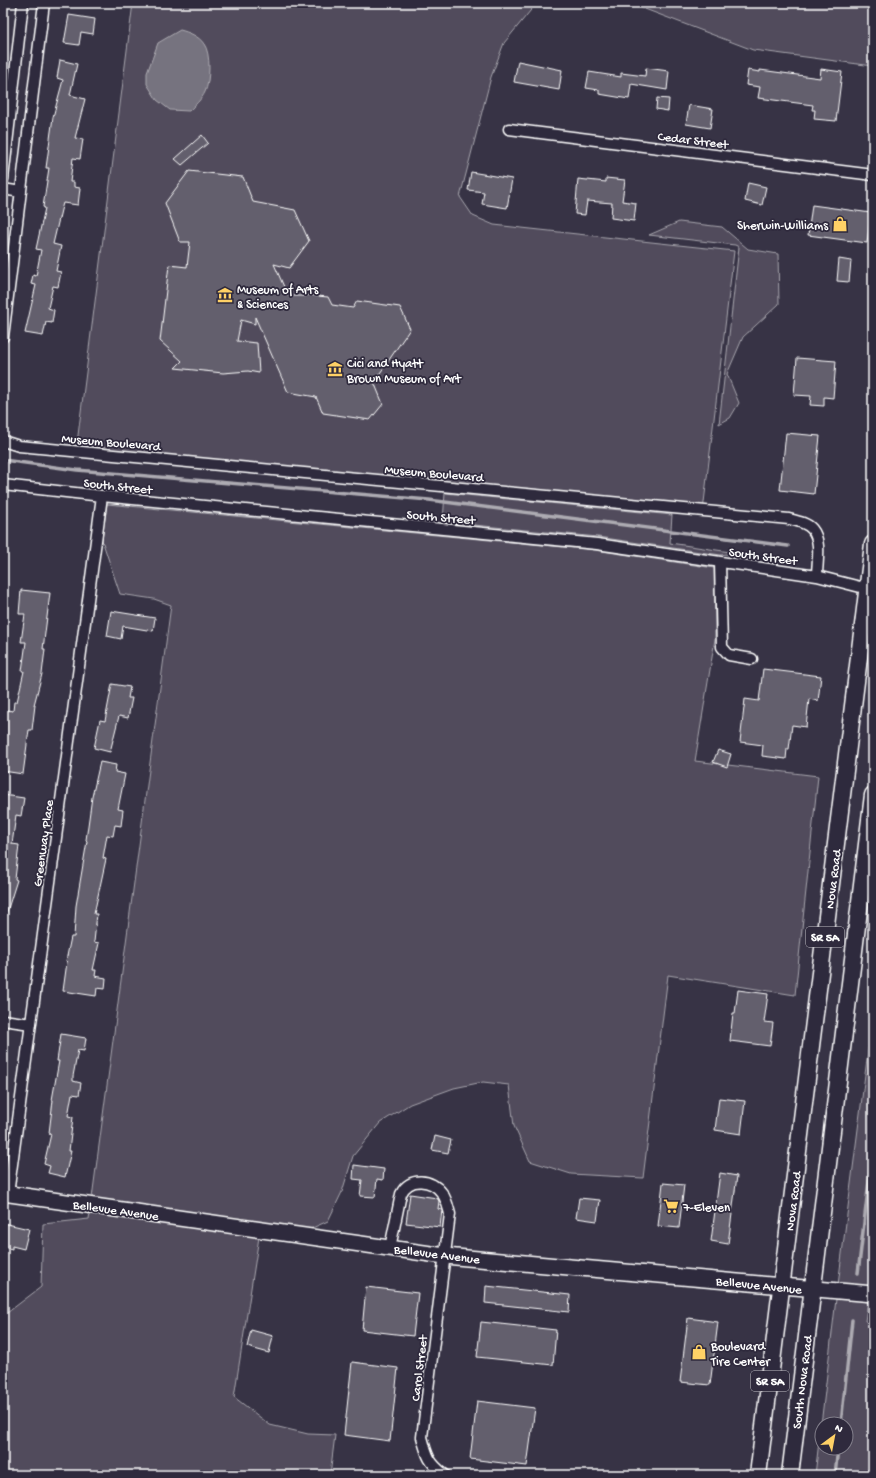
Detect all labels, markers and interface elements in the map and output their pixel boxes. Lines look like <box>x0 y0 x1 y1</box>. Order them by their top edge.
street label: Cedar Street <box>657 130 730 153</box>
shop icon: Sherwin-Williams <box>831 215 849 233</box>
place label: Sherwin-Williams <box>737 219 829 234</box>
place label: Museum of Arts & Sciences <box>237 283 319 313</box>
museum icon: Museum of Arts & Sciences <box>216 286 234 304</box>
place label: Cici and Hyatt Brown Museum of Art <box>346 357 462 387</box>
museum icon: Cici and Hyatt Brown Museum of Art <box>326 360 344 378</box>
street label: Museum Boulevard <box>61 432 162 455</box>
street label: Museum Boulevard <box>384 463 485 486</box>
street label: South Street <box>83 476 154 499</box>
street label: South Street <box>406 508 477 529</box>
street label: South Street <box>727 545 799 570</box>
street label: Greenway Place <box>31 799 58 888</box>
street label: Nova Road <box>823 847 846 910</box>
road number: SR 5A <box>806 927 844 947</box>
street label: Nova Road <box>783 1169 806 1232</box>
supermarket icon: 7-Eleven <box>662 1197 680 1215</box>
street label: Bellevue Avenue <box>71 1198 160 1225</box>
place label: 7-Eleven <box>682 1201 731 1216</box>
street label: Bellevue Avenue <box>392 1243 481 1268</box>
street label: Bellevue Avenue <box>714 1274 803 1298</box>
street label: Carol Street <box>409 1333 432 1402</box>
street label: South Nova Road <box>790 1333 817 1430</box>
place label: Boulevard Tire Center <box>710 1340 771 1370</box>
shop icon: Boulevard Tire Center <box>690 1343 708 1361</box>
road number: SR 5A <box>751 1371 789 1391</box>
north arrow <box>814 1416 854 1456</box>
text: N <box>832 1422 844 1436</box>

